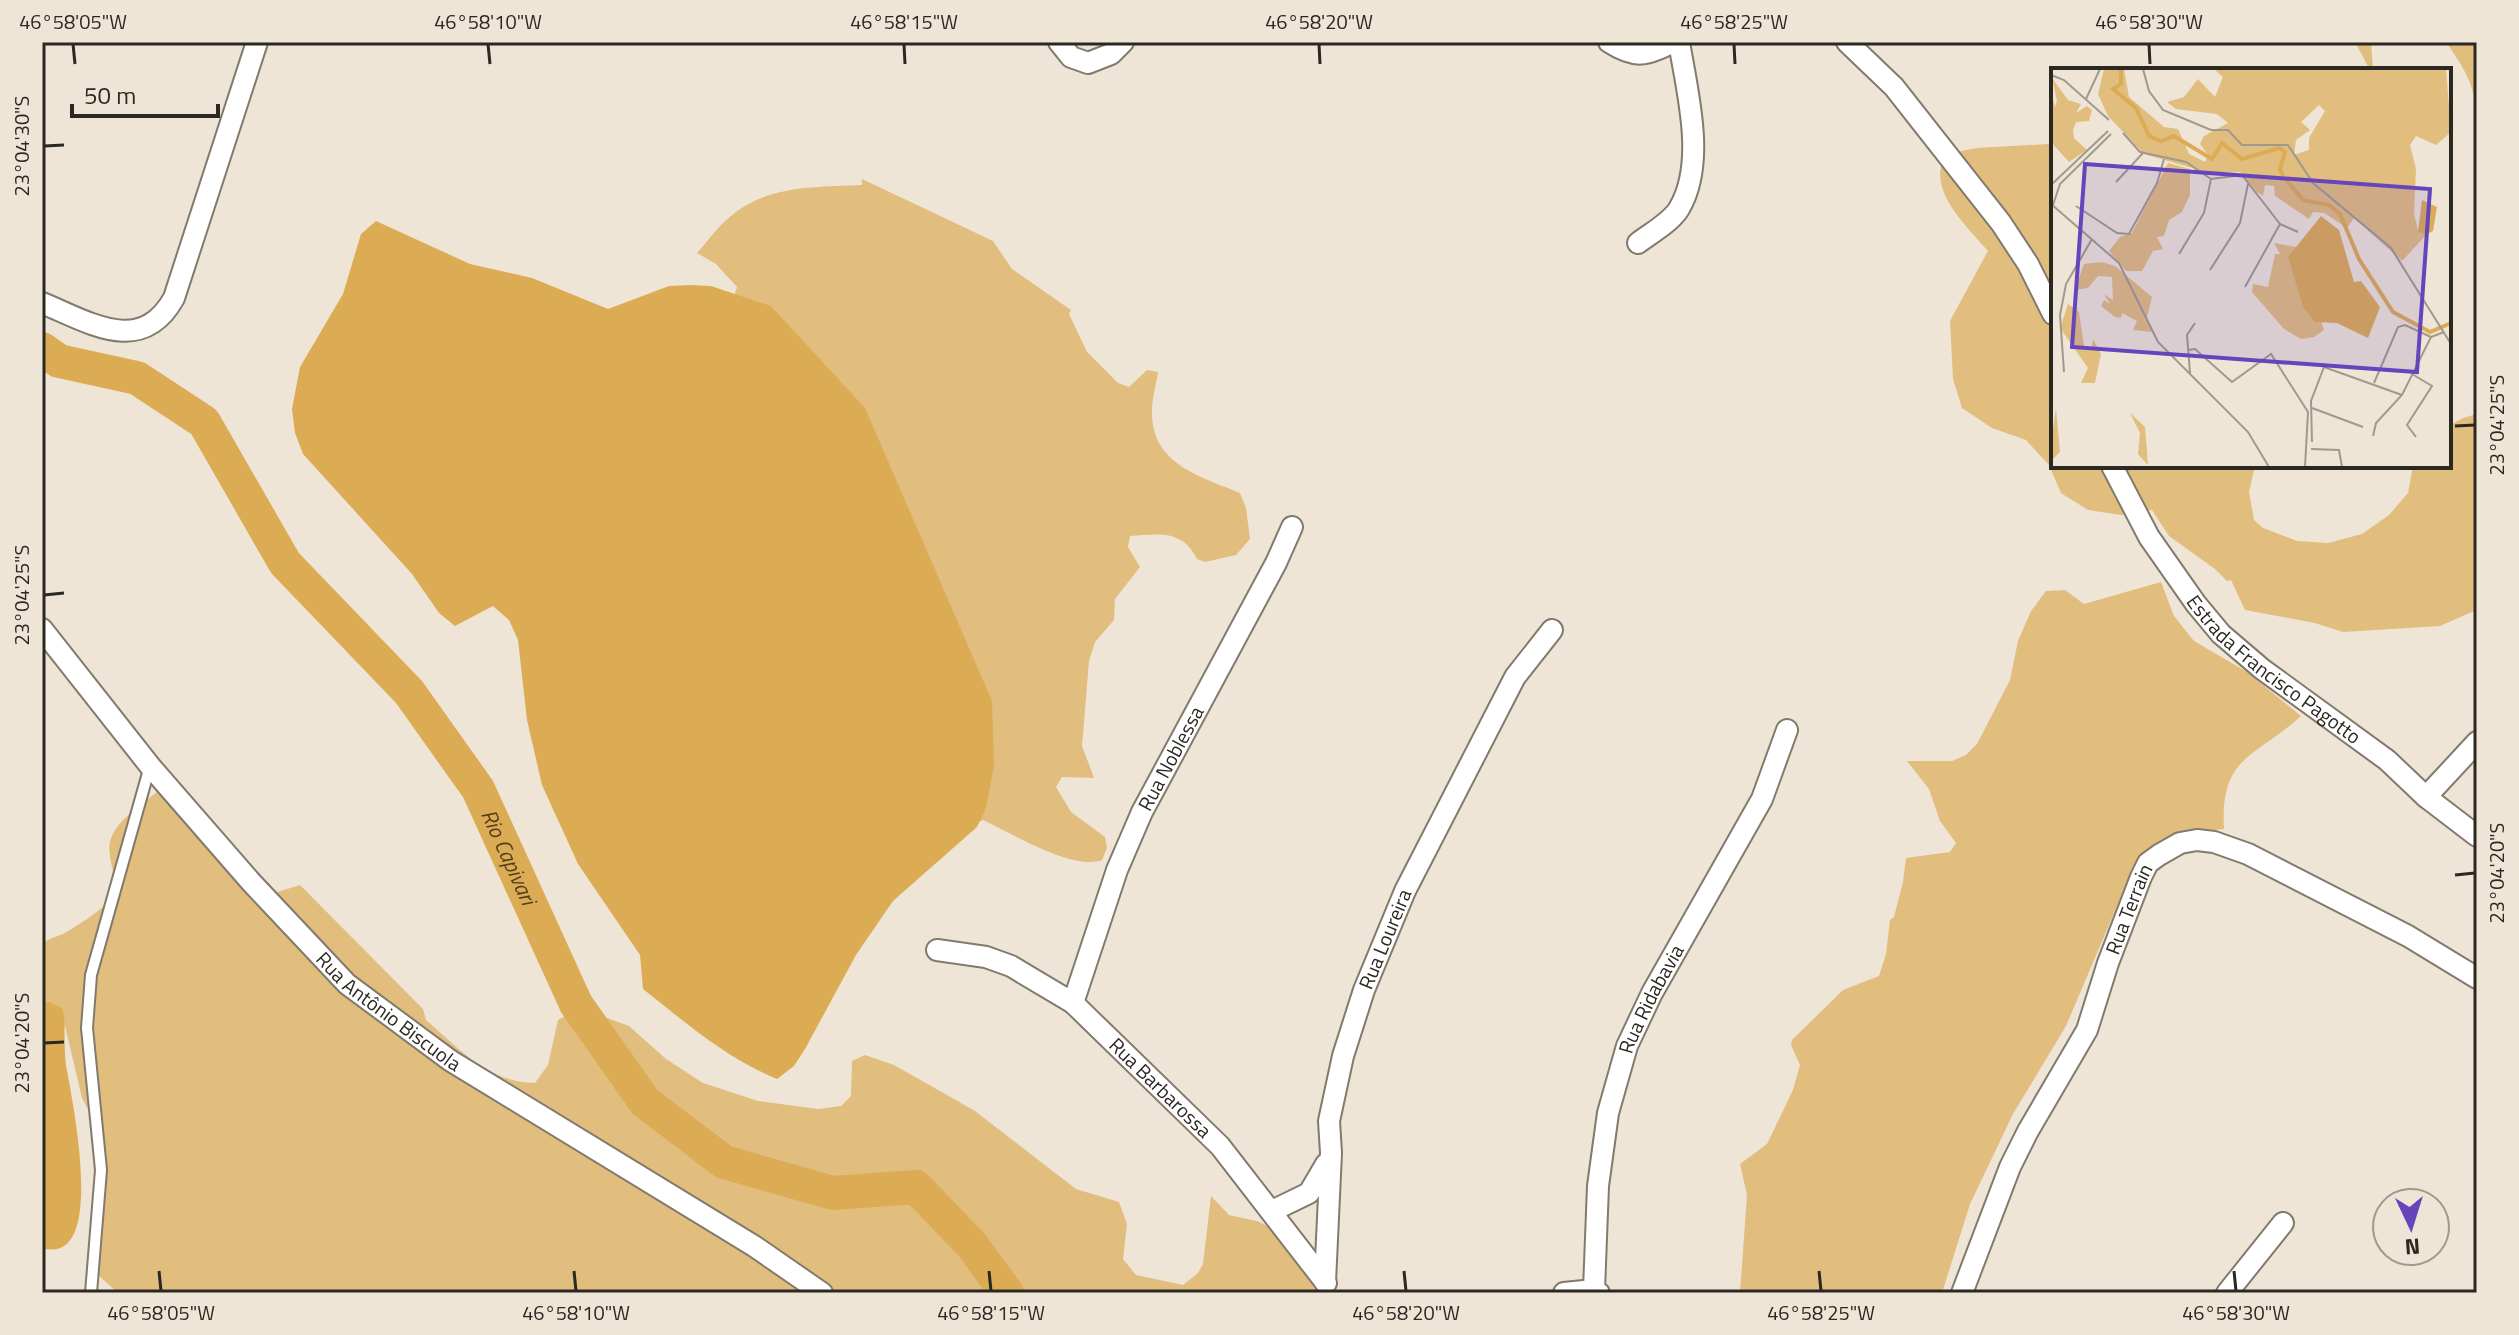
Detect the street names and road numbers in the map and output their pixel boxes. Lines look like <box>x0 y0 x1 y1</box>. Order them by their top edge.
street label: Estrada Francisco Pagotto <box>2179 588 2368 751</box>
street label: Rua Noblessa <box>1129 700 1211 816</box>
street label: Rua Terrain <box>2097 858 2160 959</box>
street label: Rua Loureira <box>1350 884 1419 994</box>
street label: Rua Ridabavia <box>1610 938 1691 1057</box>
street label: Rua Antônio Biscuola <box>309 944 467 1079</box>
street label: Rua Barbarossa <box>1102 1030 1219 1145</box>

